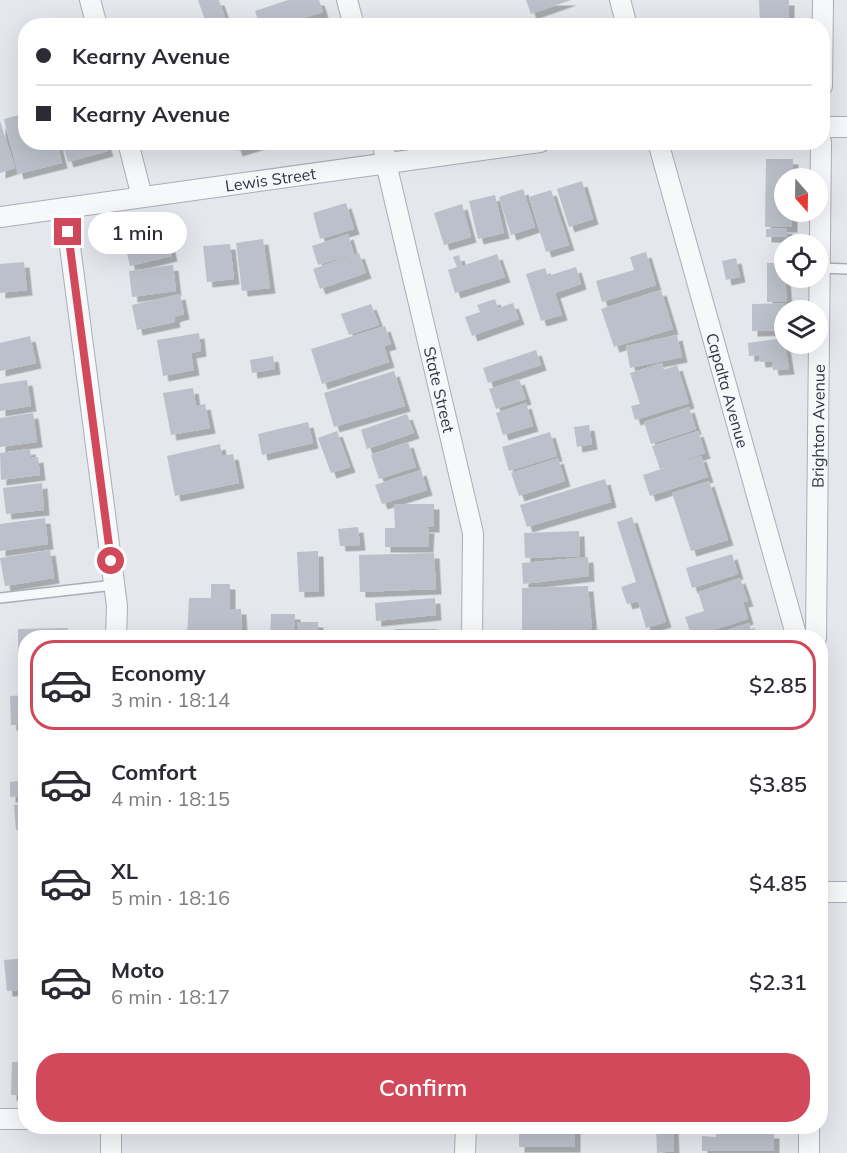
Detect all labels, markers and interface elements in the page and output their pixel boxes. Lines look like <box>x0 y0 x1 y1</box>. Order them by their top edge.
text: Kearny Avenue <box>72 42 230 70</box>
text: Kearny Avenue <box>72 100 230 128</box>
street label: Lewis Street <box>224 163 317 196</box>
north arrow <box>774 168 828 222</box>
map controls <box>774 168 828 354</box>
callout: 1 min <box>89 211 188 253</box>
route end <box>54 218 81 245</box>
text: 1 min <box>112 220 163 245</box>
button: locate <box>774 234 828 288</box>
button: layers <box>774 300 828 354</box>
street label: Capalta Avenue <box>702 331 753 450</box>
street label: State Street <box>419 345 459 435</box>
street label: Brighton Avenue <box>808 364 829 488</box>
route start <box>97 547 124 574</box>
icon: car <box>39 658 93 712</box>
text: Economy <box>111 659 206 687</box>
text: $2.85 <box>749 671 807 699</box>
text: 3 min · 18:14 <box>111 687 230 712</box>
icon: car <box>39 757 93 811</box>
text: Comfort <box>111 758 197 786</box>
text: $3.85 <box>749 770 807 798</box>
text: 4 min · 18:15 <box>111 786 230 811</box>
icon: car <box>39 856 93 910</box>
text: XL <box>111 857 138 885</box>
text: $4.85 <box>749 869 807 897</box>
text: 5 min · 18:16 <box>111 885 230 910</box>
icon: car <box>39 955 93 1009</box>
text: Moto <box>111 956 164 984</box>
text: $2.31 <box>749 968 807 996</box>
text: 6 min · 18:17 <box>111 984 230 1009</box>
button: Confirm <box>36 1053 810 1122</box>

